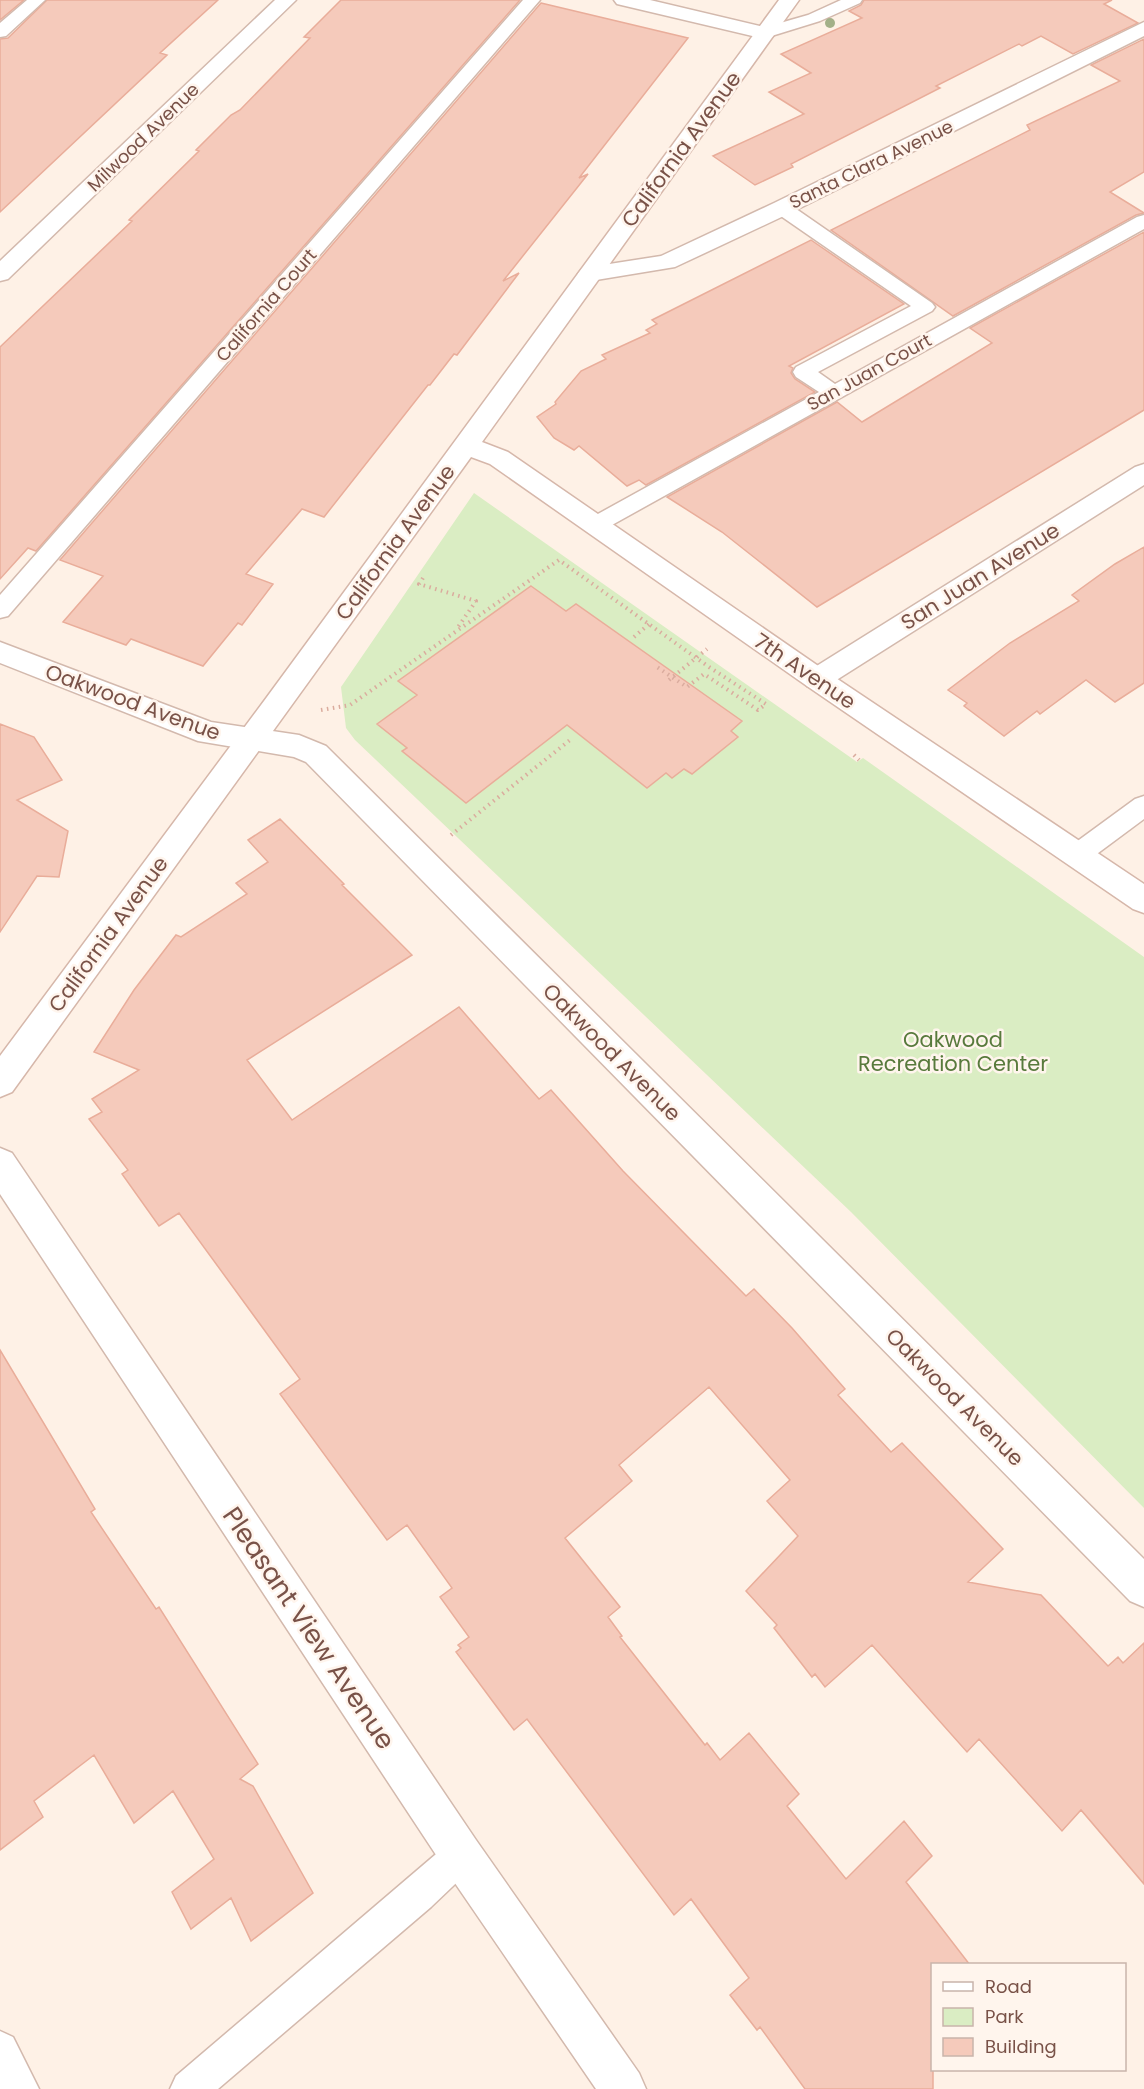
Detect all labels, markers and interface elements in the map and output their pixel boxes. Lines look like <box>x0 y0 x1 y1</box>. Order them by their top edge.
street label: California Avenue <box>615 65 747 233</box>
street label: Milwood Avenue <box>82 77 204 197</box>
street label: Santa Clara Avenue <box>785 113 957 215</box>
street label: California Court <box>210 243 322 367</box>
street label: San Juan Court <box>802 327 936 417</box>
street label: California Avenue <box>329 458 461 626</box>
street label: San Juan Avenue <box>895 515 1065 637</box>
street label: 7th Avenue <box>748 626 862 716</box>
street label: Oakwood Avenue <box>41 657 225 747</box>
street label: California Avenue <box>42 850 174 1018</box>
street label: Oakwood Avenue <box>537 977 687 1127</box>
park label: Oakwood Recreation Center <box>858 1025 1048 1078</box>
street label: Oakwood Avenue <box>880 1322 1030 1472</box>
street label: Pleasant View Avenue <box>214 1500 404 1756</box>
legend <box>931 1963 1126 2071</box>
text: Road <box>985 1974 1032 1999</box>
text: Park <box>985 2004 1024 2029</box>
text: Building <box>985 2034 1057 2059</box>

